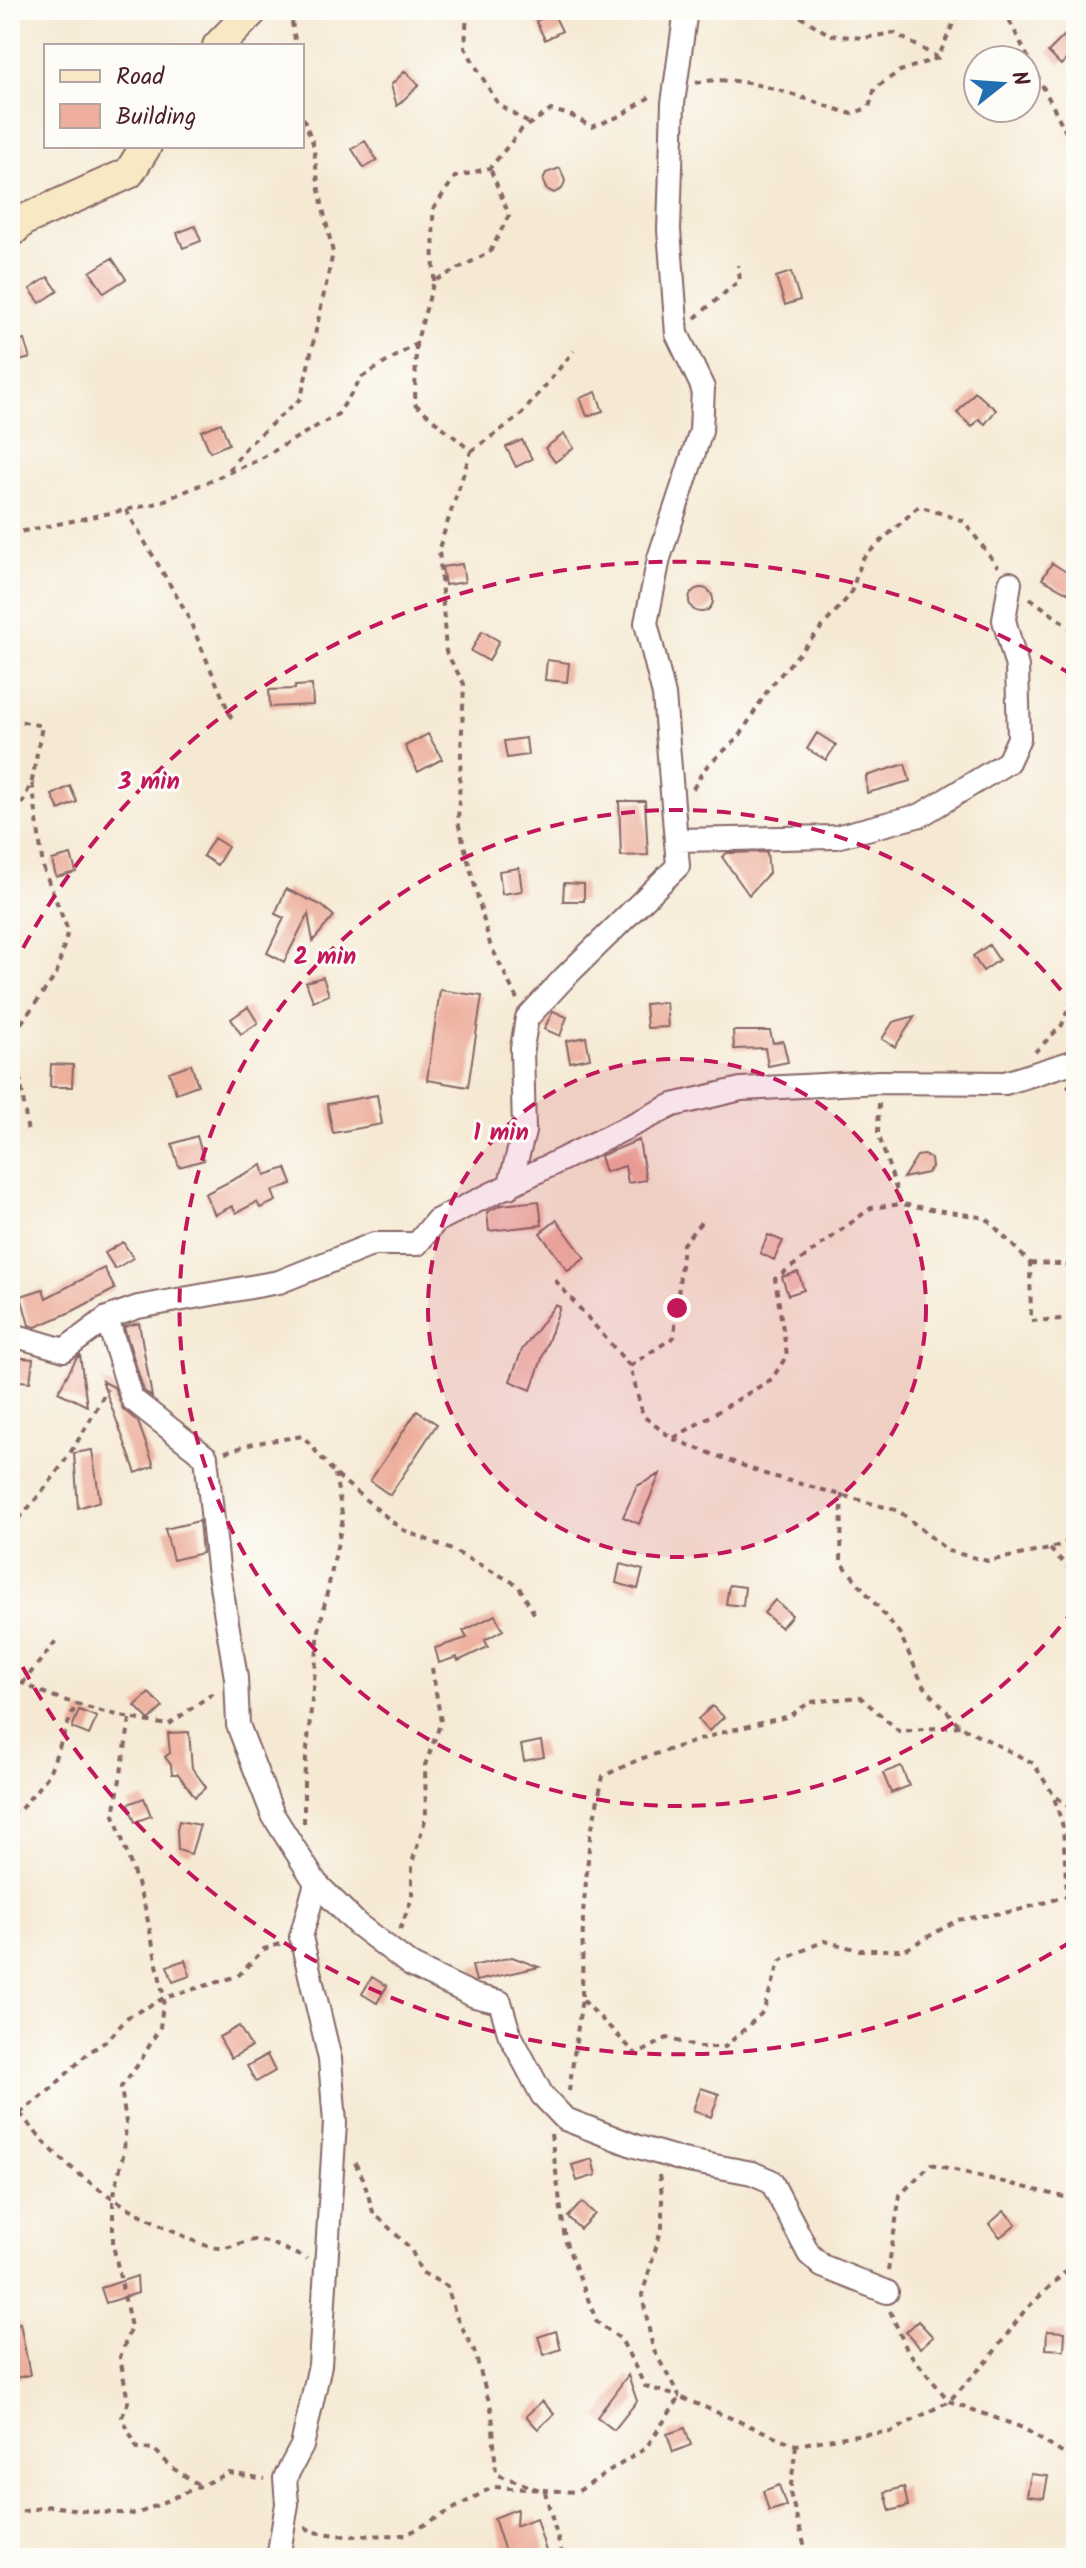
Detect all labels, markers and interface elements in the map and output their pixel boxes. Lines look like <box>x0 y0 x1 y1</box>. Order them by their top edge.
legend <box>44 44 304 148</box>
north arrow <box>962 44 1042 124</box>
text: Road <box>116 58 165 97</box>
text: N <box>1000 67 1038 91</box>
text: Building <box>116 98 196 137</box>
text: 3 min <box>117 763 180 802</box>
text: 2 min <box>294 938 356 977</box>
text: 1 min <box>473 1114 529 1153</box>
centre of rings <box>663 1294 691 1322</box>

